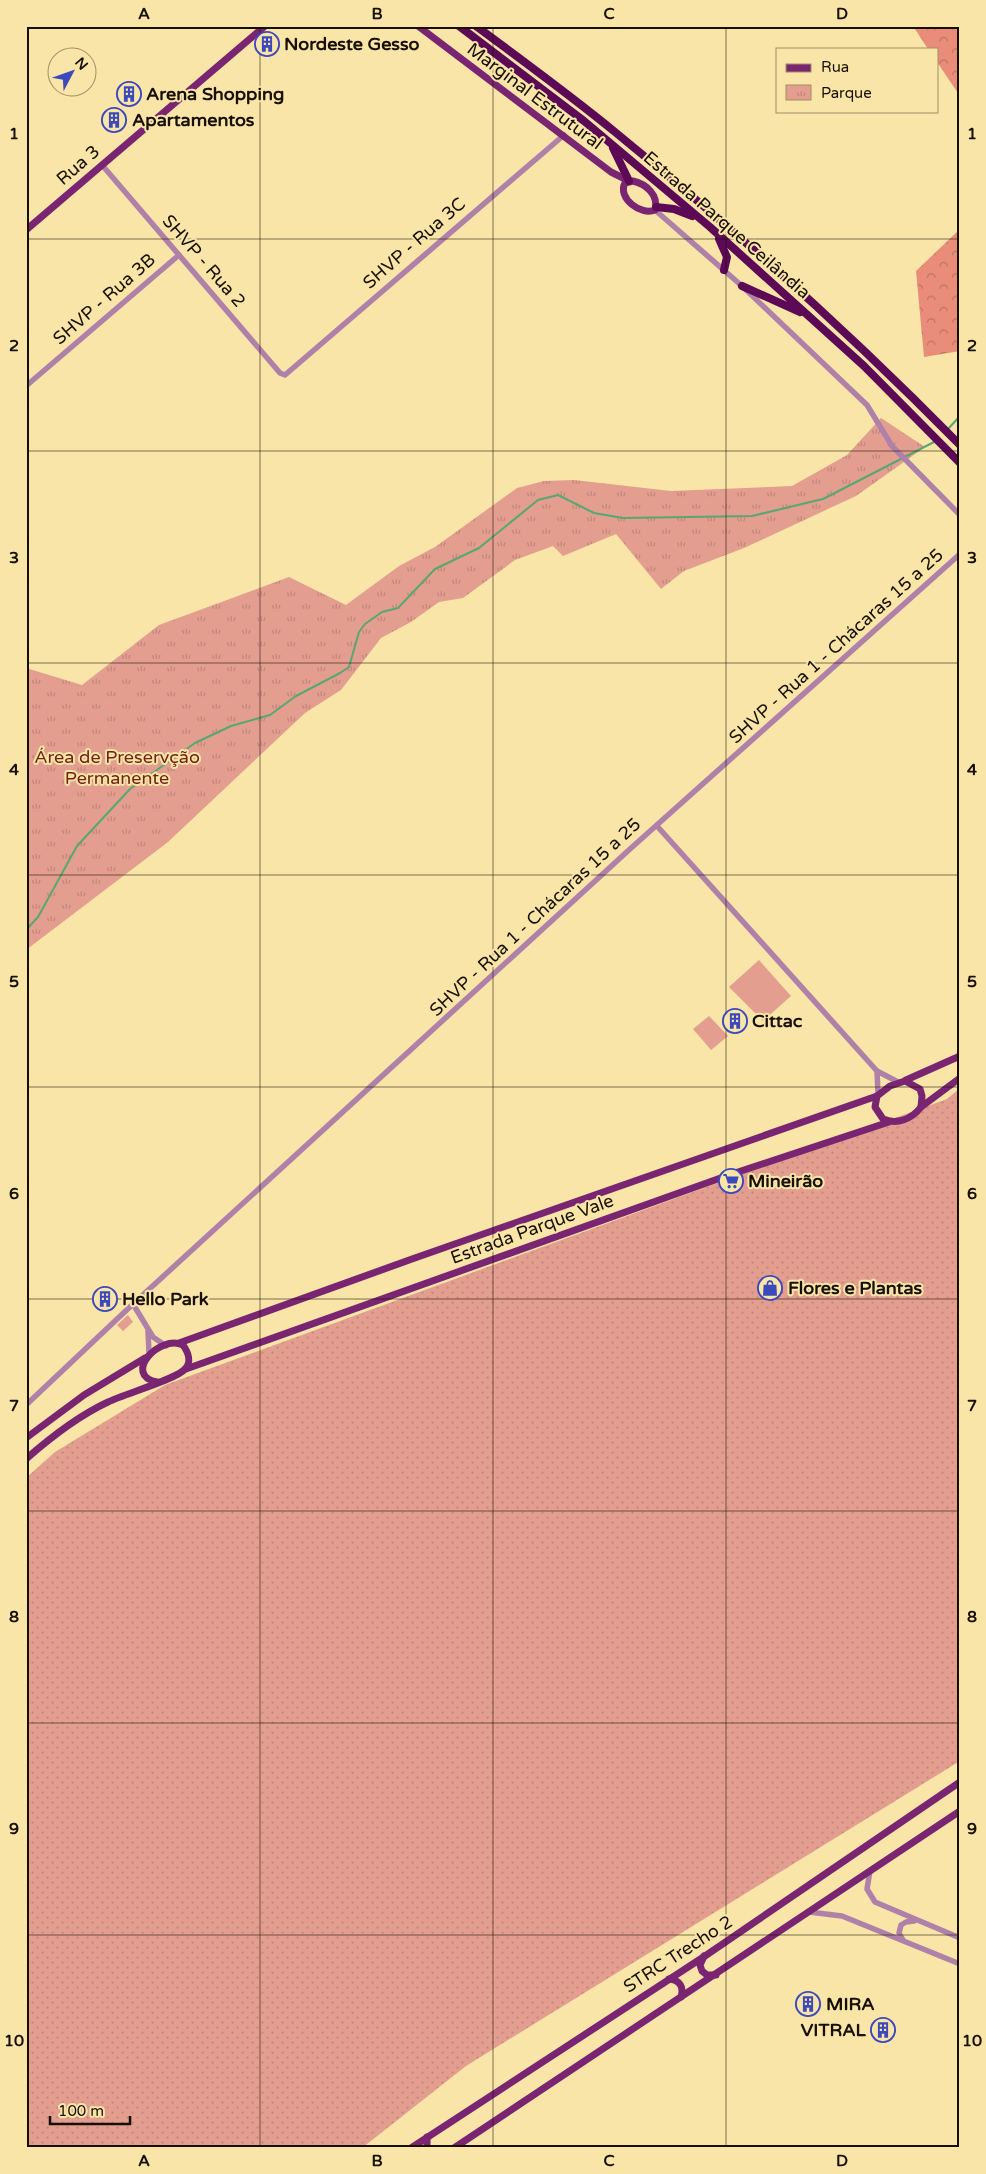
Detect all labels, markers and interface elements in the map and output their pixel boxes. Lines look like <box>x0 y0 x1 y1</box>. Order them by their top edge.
text: A <box>138 4 150 24</box>
text: B <box>371 4 383 24</box>
text: C <box>603 4 615 24</box>
text: D <box>836 4 848 24</box>
building icon: Nordeste Gesso <box>254 31 280 57</box>
place label: Nordeste Gesso <box>284 33 420 55</box>
street label: Marginal Estrutural <box>463 38 607 154</box>
north arrow <box>48 48 98 98</box>
legend <box>776 48 938 112</box>
text: N <box>71 54 92 74</box>
text: Rua <box>821 58 849 76</box>
building icon: Arena Shopping <box>116 81 142 107</box>
place label: Arena Shopping <box>146 83 284 105</box>
text: Parque <box>821 84 872 102</box>
building icon: Apartamentos <box>101 107 127 133</box>
place label: Apartamentos <box>132 109 255 131</box>
text: 1 <box>9 124 19 144</box>
text: 1 <box>967 124 977 144</box>
street label: Rua 3 <box>52 140 104 190</box>
street label: Estrada Parque Ceilândia <box>639 147 815 303</box>
street label: SHVP - Rua 3C <box>358 193 470 293</box>
street label: SHVP - Rua 2 <box>158 210 250 312</box>
street label: SHVP - Rua 3B <box>48 249 160 349</box>
text: 2 <box>9 336 19 356</box>
text: 2 <box>967 336 977 356</box>
street label: SHVP - Rua 1 - Chácaras 15 a 25 <box>724 544 948 748</box>
text: 3 <box>9 548 19 568</box>
text: 3 <box>967 548 977 568</box>
park label: Área de Preservção Permanente <box>34 746 200 789</box>
text: 4 <box>9 760 19 780</box>
text: 4 <box>967 760 977 780</box>
street label: SHVP - Rua 1 - Chácaras 15 a 25 <box>425 813 645 1021</box>
text: 5 <box>9 972 19 992</box>
text: 5 <box>967 972 977 992</box>
building icon: Cittac <box>722 1008 748 1034</box>
place label: Cittac <box>752 1010 803 1032</box>
supermarket icon: Mineirão <box>718 1168 744 1194</box>
place label: Mineirão <box>748 1170 823 1192</box>
text: 6 <box>9 1184 19 1204</box>
text: 6 <box>967 1184 977 1204</box>
street label: Estrada Parque Vale <box>448 1189 616 1269</box>
shop icon: Flores e Plantas <box>757 1275 783 1301</box>
place label: Flores e Plantas <box>788 1277 923 1299</box>
building icon: Hello Park <box>92 1286 118 1312</box>
place label: Hello Park <box>122 1288 209 1310</box>
text: 7 <box>9 1396 19 1416</box>
text: 7 <box>967 1396 977 1416</box>
text: 8 <box>9 1607 19 1627</box>
text: 8 <box>967 1607 977 1627</box>
text: 9 <box>9 1819 19 1839</box>
text: 9 <box>967 1819 977 1839</box>
street label: STRC Trecho 2 <box>619 1911 737 1997</box>
building icon: MIRA <box>795 1991 821 2017</box>
place label: MIRA <box>826 1993 875 2015</box>
building icon: VITRAL <box>870 2017 896 2043</box>
place label: VITRAL <box>801 2019 867 2041</box>
text: 10 <box>4 2031 24 2051</box>
text: 10 <box>962 2031 982 2051</box>
scale bar <box>50 2094 130 2126</box>
text: 100 m <box>58 2102 104 2120</box>
text: A <box>138 2151 150 2171</box>
text: B <box>371 2151 383 2171</box>
text: C <box>603 2151 615 2171</box>
text: D <box>836 2151 848 2171</box>

